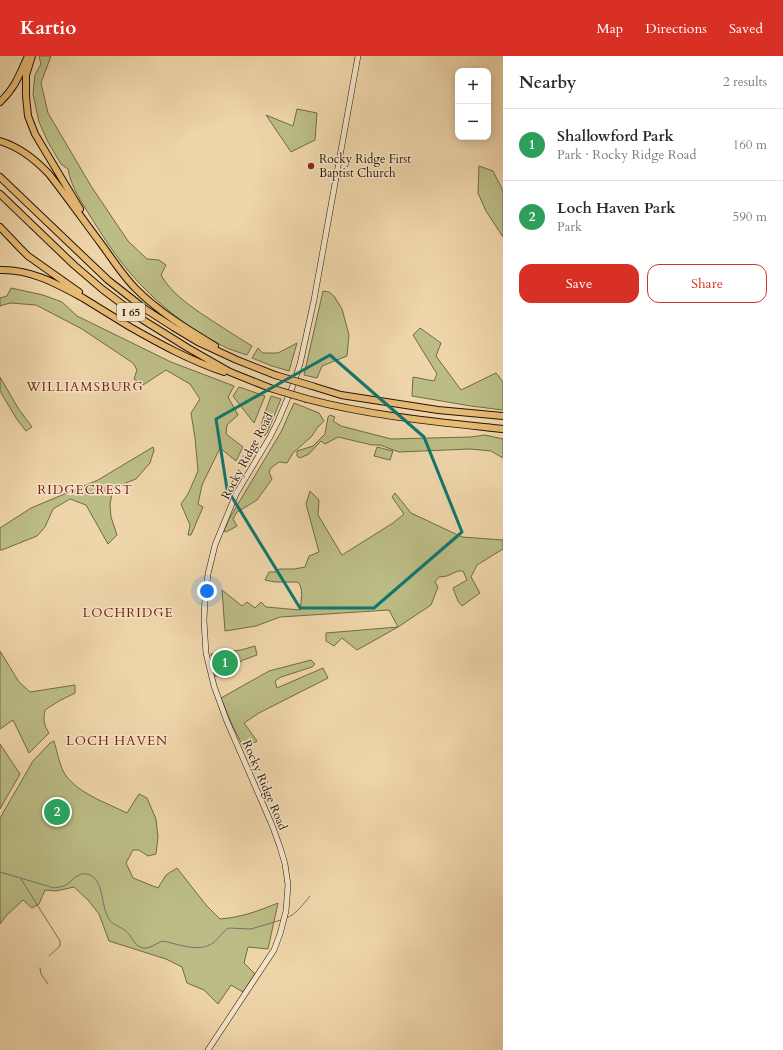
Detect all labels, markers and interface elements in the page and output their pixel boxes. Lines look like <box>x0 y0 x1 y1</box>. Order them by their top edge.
text: Kartio <box>20 15 76 41</box>
text: Map <box>597 19 623 38</box>
text: Directions <box>645 19 707 38</box>
text: Saved <box>729 19 763 38</box>
map controls <box>455 68 491 140</box>
button: + <box>455 68 491 104</box>
text: Nearby <box>519 71 576 94</box>
text: 2 results <box>723 73 767 91</box>
button: − <box>455 104 491 140</box>
text: Shallowford Park <box>557 126 674 146</box>
text: 1 <box>529 136 535 154</box>
text: 160 m <box>733 136 767 154</box>
text: Park · Rocky Ridge Road <box>557 146 696 164</box>
place label: Rocky Ridge First Baptist Church <box>319 151 411 181</box>
marker: Rocky Ridge First Baptist Church <box>306 161 316 171</box>
text: Loch Haven Park <box>557 198 676 218</box>
text: 2 <box>529 208 535 226</box>
text: 590 m <box>733 208 767 226</box>
text: Park <box>557 218 582 236</box>
button: Save <box>519 264 639 303</box>
button: Share <box>647 264 767 303</box>
road number: I 65 <box>117 303 145 321</box>
district label: WILLIAMSBURG <box>25 378 144 396</box>
street label: Rocky Ridge Road <box>217 409 277 502</box>
district label: RIDGECREST <box>37 481 133 499</box>
your location <box>197 581 217 601</box>
district label: LOCHRIDGE <box>82 604 174 622</box>
pin: 1 <box>212 648 238 678</box>
district label: LOCH HAVEN <box>66 732 168 750</box>
street label: Rocky Ridge Road <box>239 738 291 833</box>
pin: 2 <box>44 797 70 827</box>

